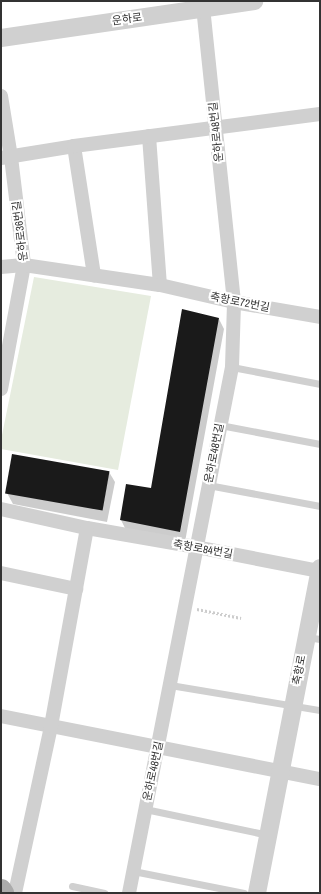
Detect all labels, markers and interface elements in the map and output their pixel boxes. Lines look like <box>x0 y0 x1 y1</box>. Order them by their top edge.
street label: 운하로 <box>111 10 143 28</box>
street label: 운하로48번길 <box>206 101 226 163</box>
street label: 운하로36번길 <box>10 200 30 262</box>
street label: 축항로72번길 <box>209 290 271 314</box>
street label: 운하로48번길 <box>202 422 226 484</box>
street label: 축항로84번길 <box>172 537 234 561</box>
street label: 축항로 <box>290 654 308 686</box>
street label: 운하로48번길 <box>140 740 166 802</box>

